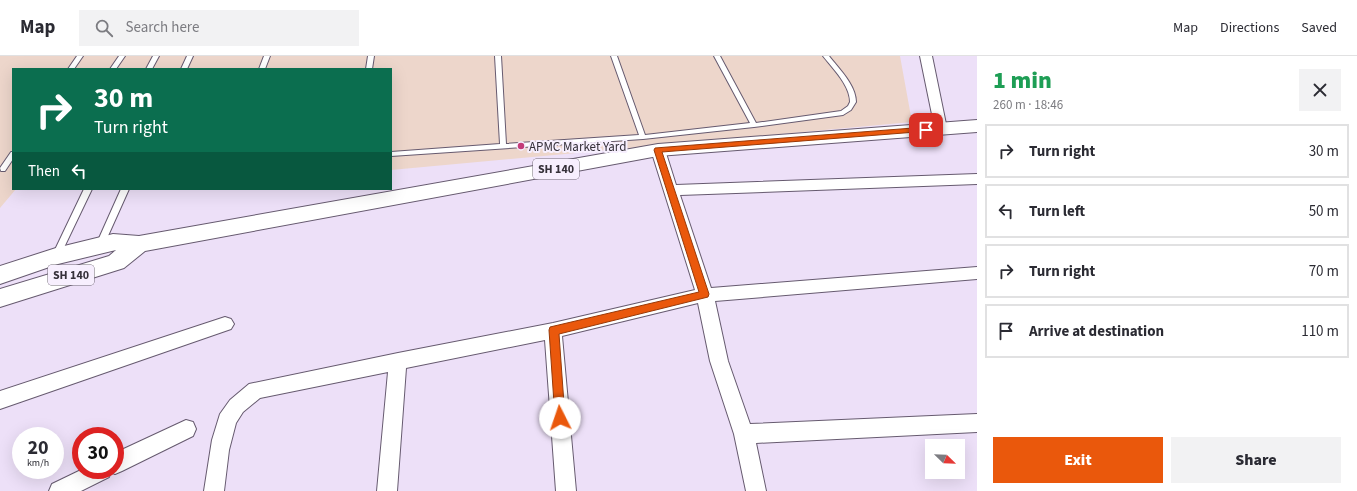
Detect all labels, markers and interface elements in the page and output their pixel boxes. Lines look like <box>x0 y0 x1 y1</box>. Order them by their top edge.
search box <box>79 10 359 46</box>
text: Map <box>20 14 55 41</box>
icon: search <box>93 17 115 39</box>
text: Search here <box>125 17 199 38</box>
text: Map <box>1173 18 1198 38</box>
text: Directions <box>1220 18 1279 38</box>
text: Saved <box>1301 18 1337 38</box>
text: 1 min <box>993 63 1052 98</box>
button: close <box>1299 69 1341 111</box>
text: 30 m <box>94 78 153 118</box>
icon: right <box>28 84 80 136</box>
text: 260 m · 18:46 <box>993 96 1063 114</box>
pin <box>909 113 943 147</box>
text: Turn right <box>94 115 168 140</box>
icon: arrive <box>915 119 937 141</box>
place label: APMC Market Yard <box>529 138 626 156</box>
icon: right <box>995 140 1017 162</box>
marker: APMC Market Yard <box>516 141 526 151</box>
text: Turn right <box>1029 141 1095 162</box>
text: 30 m <box>1309 141 1339 162</box>
road number: SH 140 <box>533 159 579 179</box>
icon: left <box>68 160 90 182</box>
text: Then <box>28 161 60 182</box>
icon: left <box>995 200 1017 222</box>
text: Turn left <box>1029 201 1085 222</box>
text: 50 m <box>1309 201 1339 222</box>
icon: right <box>995 260 1017 282</box>
text: Turn right <box>1029 261 1095 282</box>
text: 70 m <box>1309 261 1339 282</box>
road number: SH 140 <box>48 265 94 285</box>
icon: arrive <box>995 320 1017 342</box>
text: Arrive at destination <box>1029 321 1164 342</box>
text: 110 m <box>1301 321 1339 342</box>
position arrow <box>539 397 581 439</box>
speed limit sign: 30 <box>72 427 124 479</box>
text: 20 <box>27 434 49 462</box>
button: Exit <box>993 437 1163 483</box>
button: Share <box>1171 437 1341 483</box>
north arrow <box>925 439 965 479</box>
map controls <box>925 439 965 479</box>
text: km/h <box>27 456 49 470</box>

